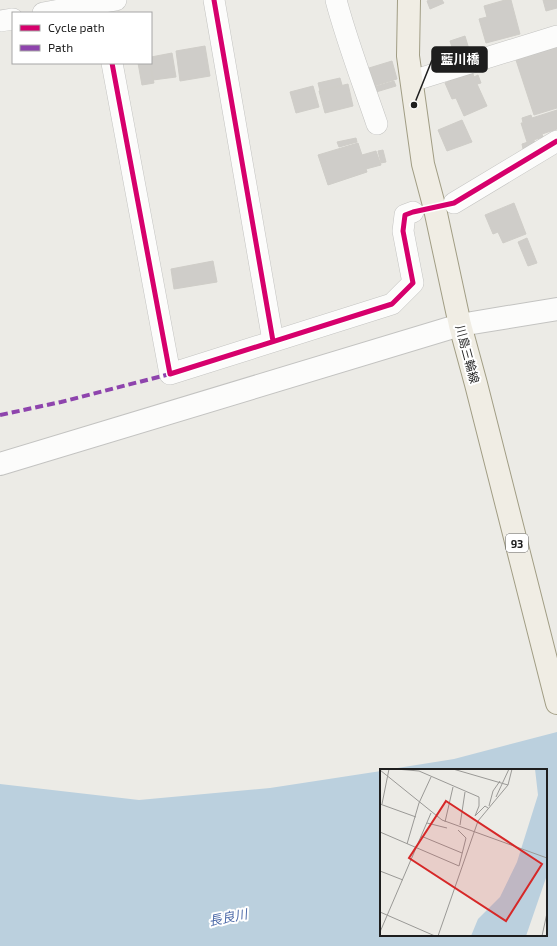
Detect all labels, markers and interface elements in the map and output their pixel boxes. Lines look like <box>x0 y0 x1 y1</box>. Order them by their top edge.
legend <box>12 12 152 64</box>
text: Cycle path <box>48 20 105 34</box>
text: Path <box>48 40 73 54</box>
callout: 藍川橋 <box>432 47 487 72</box>
text: 藍川橋 <box>440 51 480 67</box>
street label: 川島三輪線 <box>453 323 483 385</box>
road number: 93 <box>506 534 528 552</box>
inset map <box>380 769 547 936</box>
water label: 長良川 <box>207 905 251 929</box>

